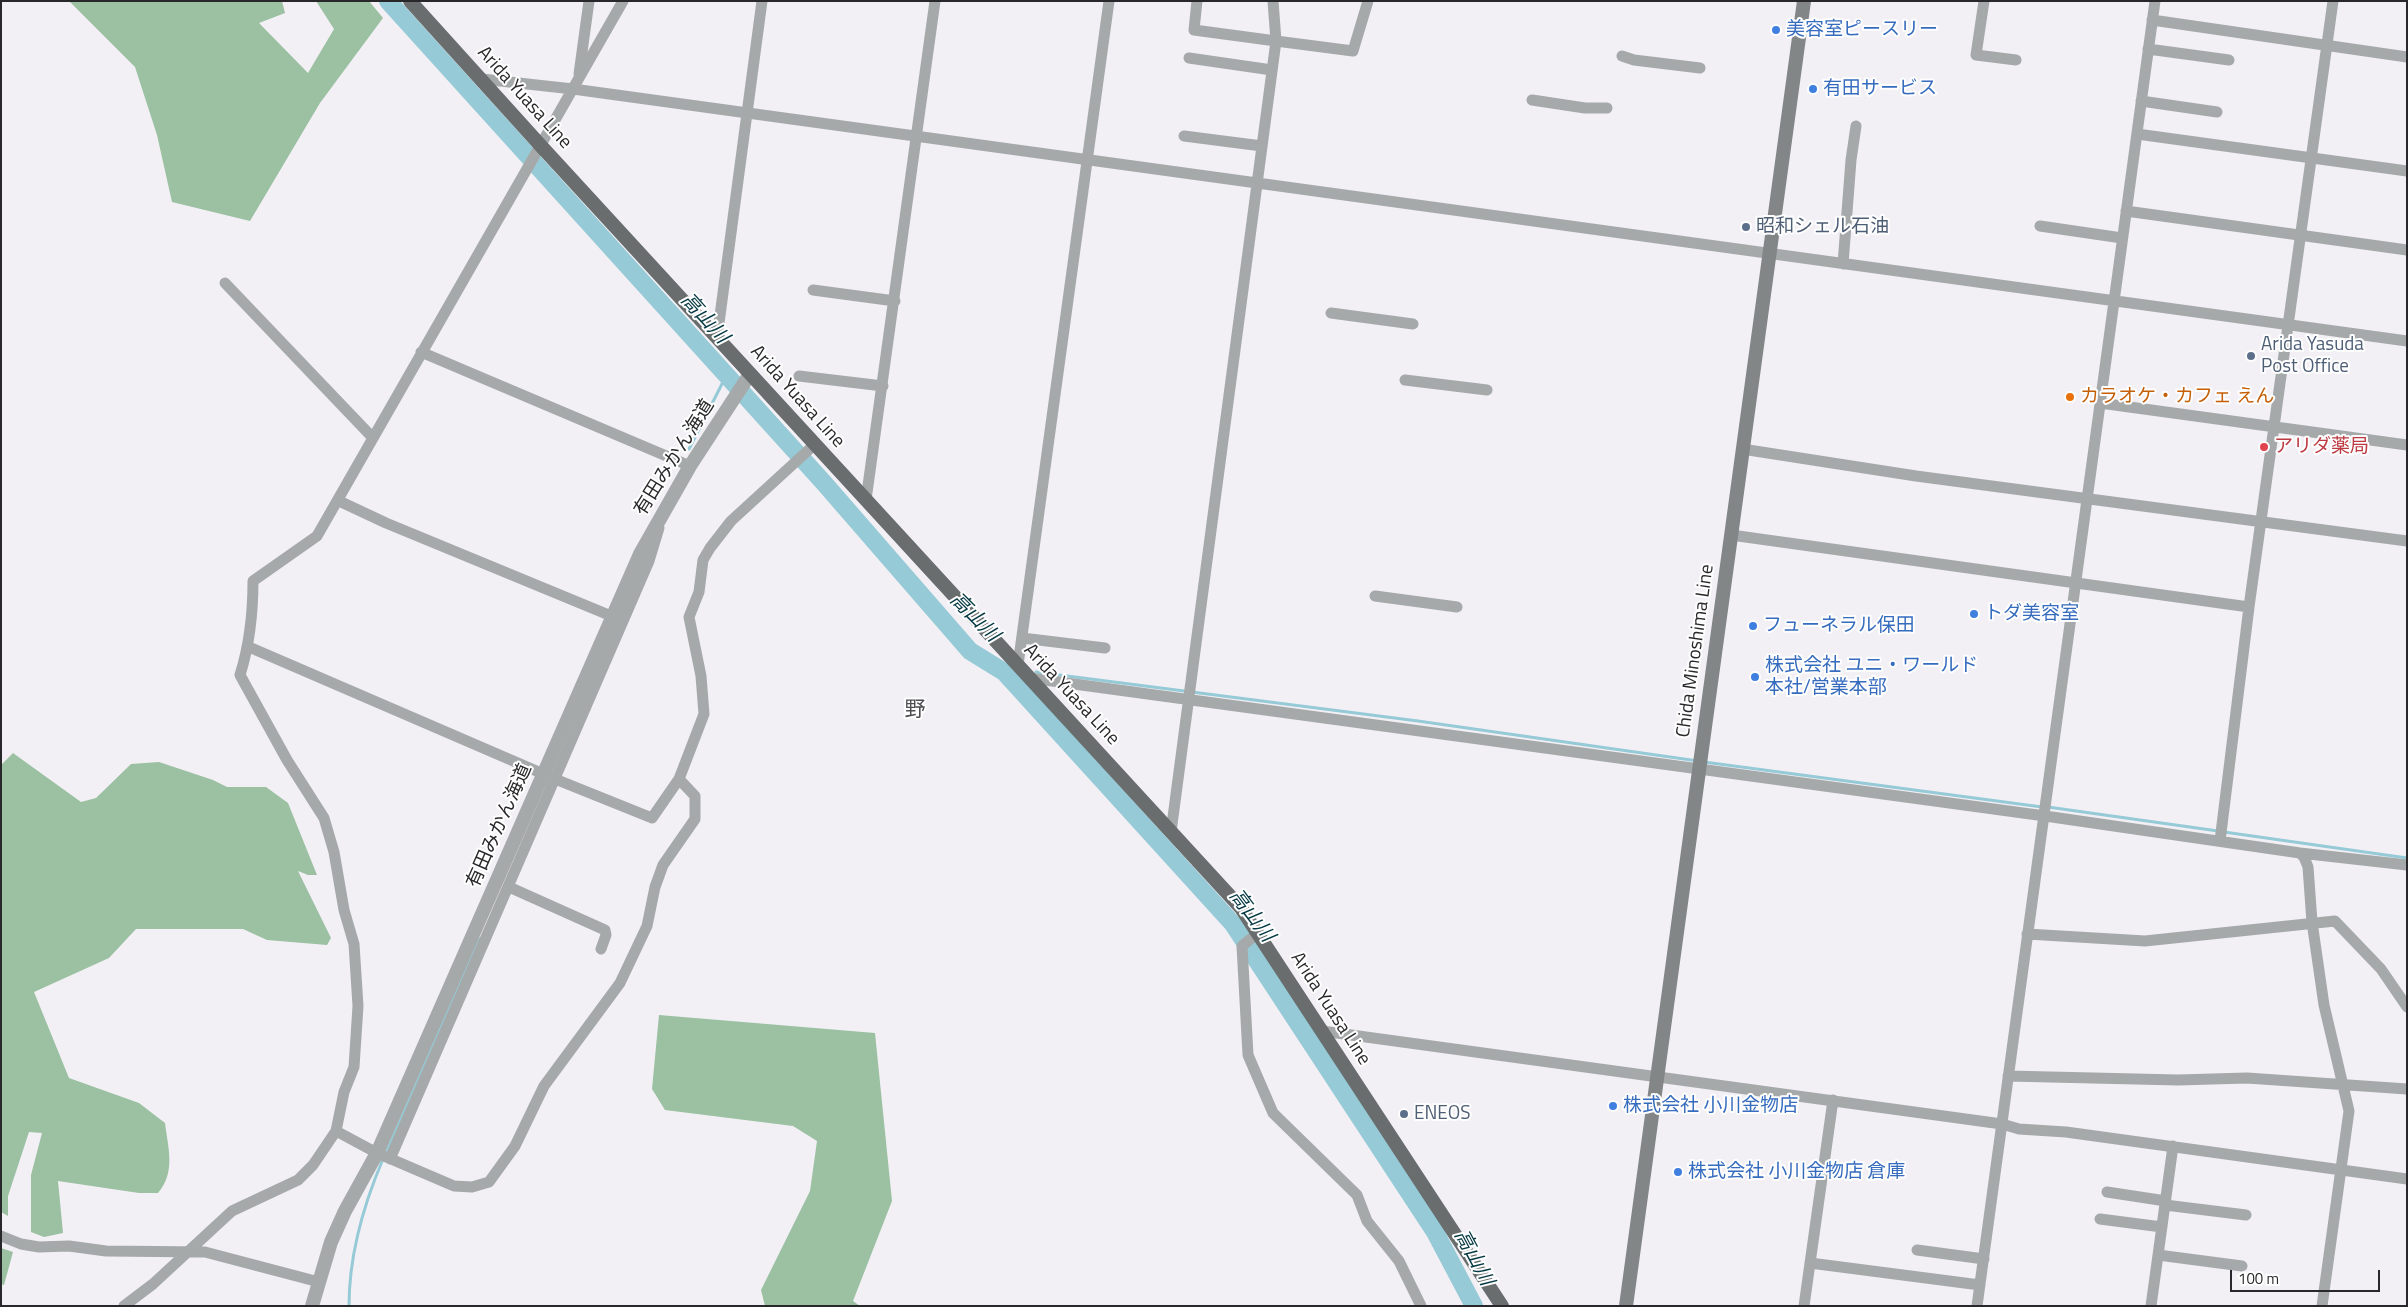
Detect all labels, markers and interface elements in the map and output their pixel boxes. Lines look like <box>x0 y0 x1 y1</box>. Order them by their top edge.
place label: 美容室ピースリー <box>1786 19 1938 41</box>
marker: 美容室ピースリー <box>1770 24 1782 36</box>
street label: Arida Yuasa Line <box>472 42 576 154</box>
place label: 有田サービス <box>1823 78 1937 100</box>
marker: 有田サービス <box>1807 83 1819 95</box>
place label: 昭和シェル石油 <box>1756 216 1889 238</box>
marker: 昭和シェル石油 <box>1740 221 1752 233</box>
water label: 高山川 <box>675 289 733 349</box>
place label: Arida Yasuda Post Office <box>2261 334 2364 378</box>
street label: Arida Yuasa Line <box>745 341 849 453</box>
marker: Arida Yasuda Post Office <box>2245 350 2257 362</box>
place label: カラオケ・カフェ えん <box>2080 386 2274 408</box>
marker: カラオケ・カフェ えん <box>2064 391 2076 403</box>
street label: 有田みかん海道 <box>630 396 720 520</box>
place label: アリダ薬局 <box>2274 436 2369 458</box>
marker: アリダ薬局 <box>2258 441 2270 453</box>
street label: Chida Minoshima Line <box>1673 563 1719 739</box>
water label: 高山川 <box>944 588 1004 648</box>
place label: トダ美容室 <box>1984 603 2079 625</box>
marker: トダ美容室 <box>1968 608 1980 620</box>
place label: フューネラル保田 <box>1763 615 1915 637</box>
marker: フューネラル保田 <box>1747 620 1759 632</box>
street label: Arida Yuasa Line <box>1018 640 1124 750</box>
place label: 株式会社 ユニ・ワールド 本社/営業本部 <box>1765 655 1978 699</box>
marker: 株式会社 ユニ・ワールド 本社/営業本部 <box>1749 671 1761 683</box>
district label: 野 <box>905 698 925 724</box>
street label: 有田みかん海道 <box>463 761 537 891</box>
water label: 高山川 <box>1223 885 1279 947</box>
street label: Arida Yuasa Line <box>1285 948 1375 1070</box>
place label: 株式会社 小川金物店 <box>1623 1095 1798 1117</box>
marker: 株式会社 小川金物店 <box>1607 1100 1619 1112</box>
place label: ENEOS <box>1414 1103 1471 1125</box>
marker: ENEOS <box>1398 1108 1410 1120</box>
place label: 株式会社 小川金物店 倉庫 <box>1688 1161 1905 1183</box>
marker: 株式会社 小川金物店 倉庫 <box>1672 1166 1684 1178</box>
water label: 高山川 <box>1448 1226 1498 1290</box>
scale bar <box>2233 1260 2383 1292</box>
text: 100 m <box>2238 1267 2279 1290</box>

